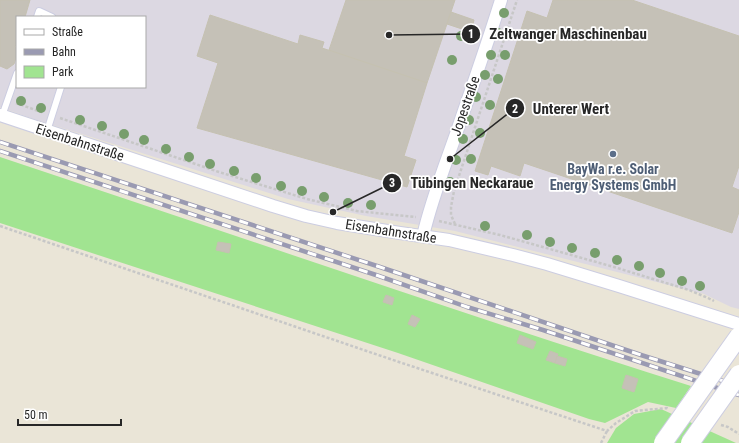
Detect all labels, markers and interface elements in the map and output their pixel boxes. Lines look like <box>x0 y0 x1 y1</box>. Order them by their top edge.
legend <box>16 16 146 88</box>
callout: Zeltwanger Maschinenbau <box>461 21 655 48</box>
text: Straße <box>52 25 83 39</box>
text: Zeltwanger Maschinenbau <box>489 25 647 43</box>
text: 1 <box>468 27 474 41</box>
text: Bahn <box>52 45 76 59</box>
text: Park <box>52 65 74 79</box>
street label: Jopestraße <box>447 74 483 138</box>
callout: Unterer Wert <box>505 95 617 122</box>
text: Unterer Wert <box>533 100 610 118</box>
text: 2 <box>512 102 518 116</box>
street label: Eisenbahnstraße <box>34 120 127 164</box>
marker: BayWa r.e. Solar Energy Systems GmbH <box>608 149 618 159</box>
place label: BayWa r.e. Solar Energy Systems GmbH <box>550 161 676 193</box>
callout: Tübingen Neckaraue <box>382 170 541 197</box>
text: Tübingen Neckaraue <box>410 174 534 192</box>
text: 3 <box>389 176 395 190</box>
street label: Eisenbahnstraße <box>344 216 438 246</box>
scale bar <box>18 401 121 427</box>
text: 50 m <box>24 408 48 422</box>

